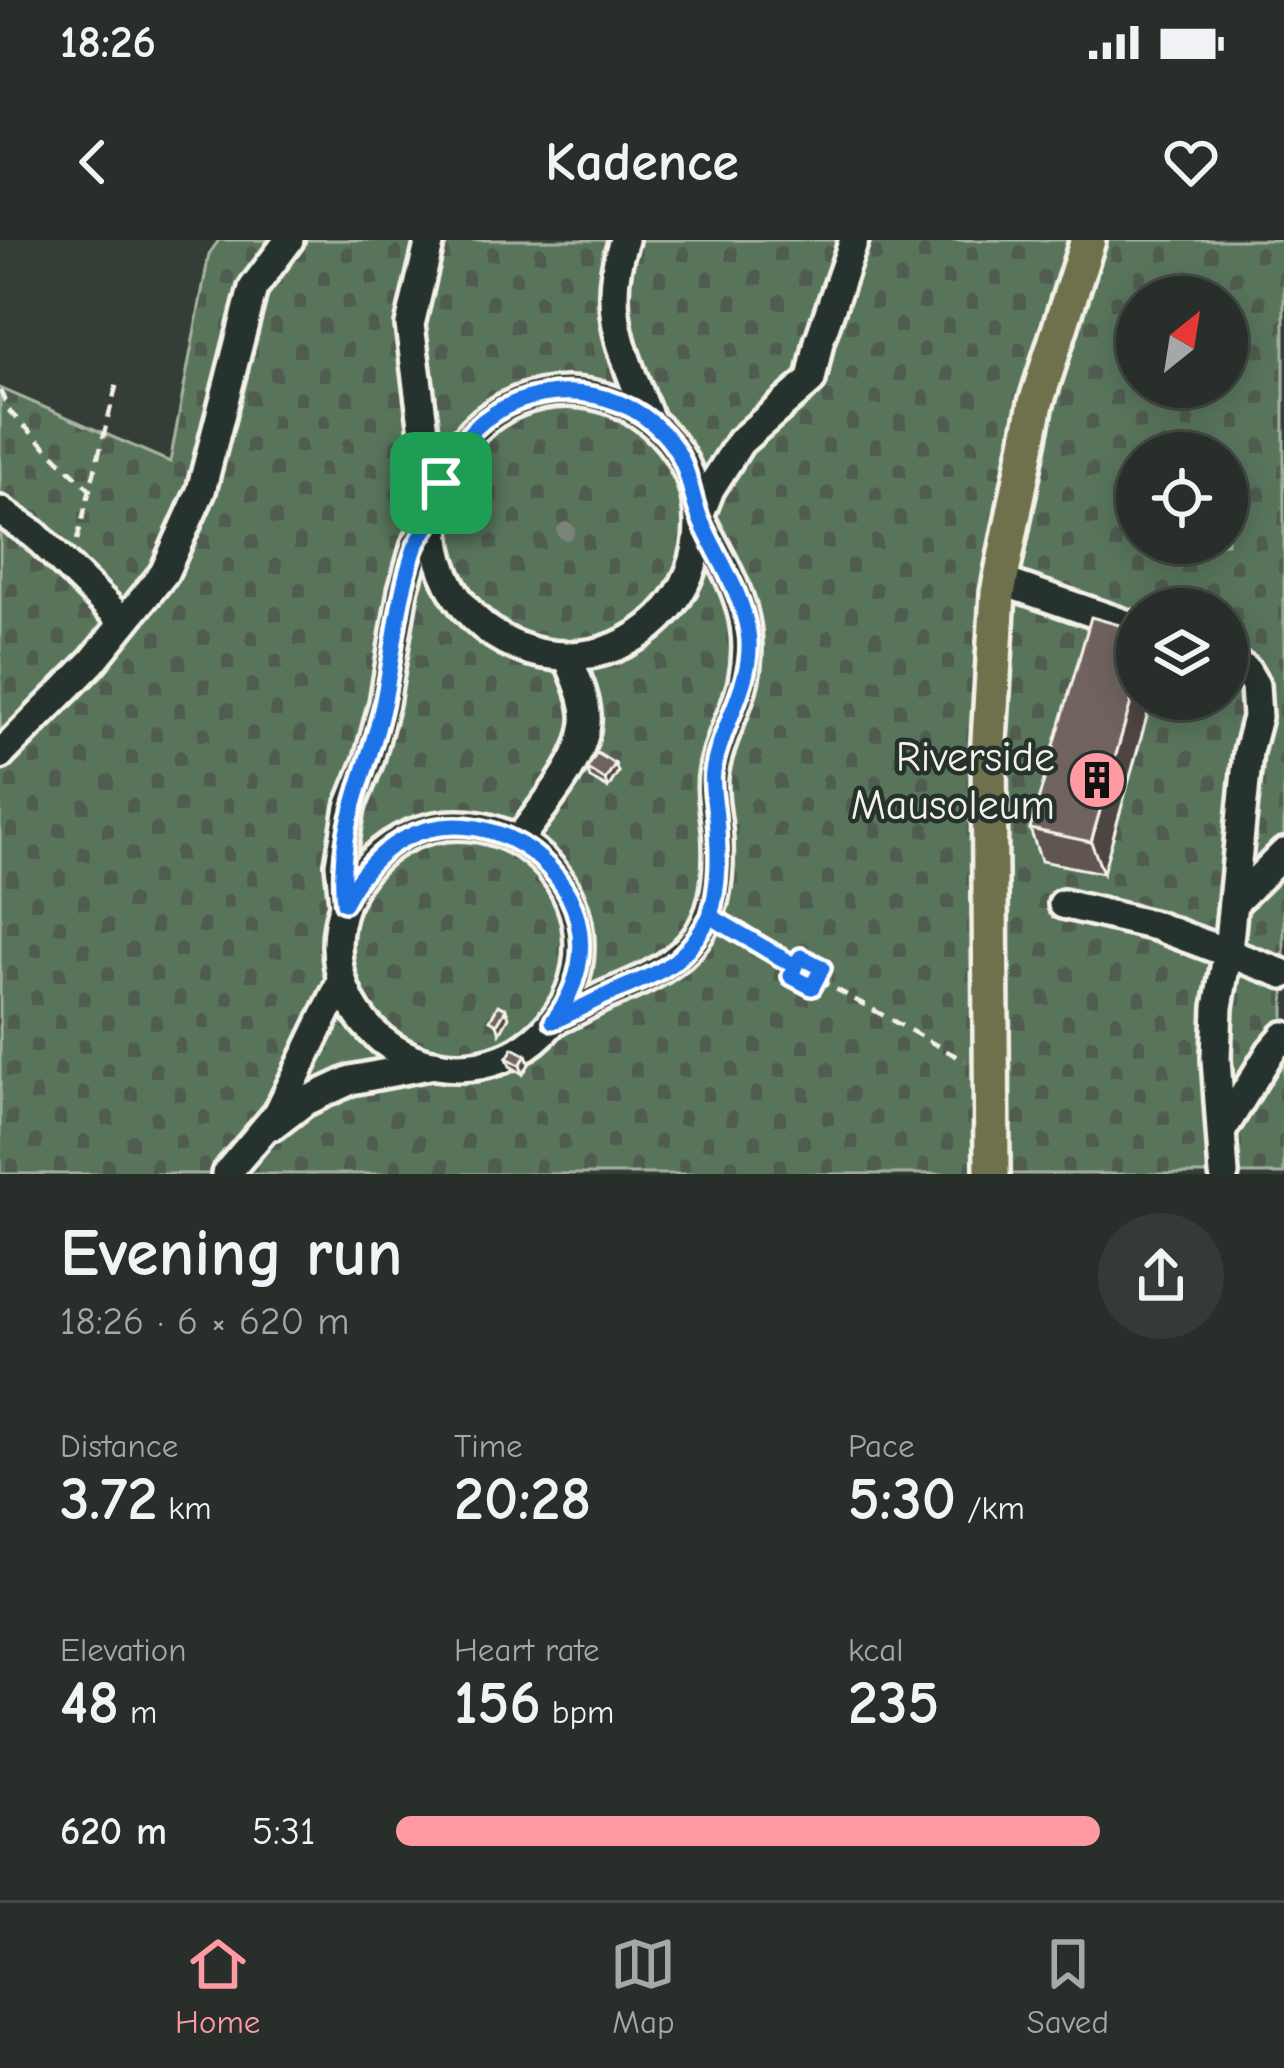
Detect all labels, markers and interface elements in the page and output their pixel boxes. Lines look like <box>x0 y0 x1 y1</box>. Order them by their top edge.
text: 18:26 <box>60 16 156 68</box>
icon: back <box>60 129 126 195</box>
icon: heart <box>1158 129 1224 195</box>
text: Kadence <box>545 131 739 194</box>
north arrow <box>1116 276 1248 408</box>
map controls <box>1116 276 1248 720</box>
pin <box>390 432 492 534</box>
button: locate <box>1116 432 1248 564</box>
icon: arrive <box>408 450 474 516</box>
button: layers <box>1116 588 1248 720</box>
place label: Riverside Mausoleum <box>851 733 1055 830</box>
building icon: Riverside Mausoleum <box>1066 749 1128 811</box>
button: share <box>1098 1213 1224 1339</box>
text: Evening run <box>60 1216 402 1292</box>
text: 18:26 · 6 × 620 m <box>60 1299 349 1344</box>
text: Distance <box>60 1427 178 1465</box>
text: Time <box>454 1427 523 1465</box>
text: Pace <box>848 1427 915 1465</box>
text: 3.72 <box>60 1465 157 1534</box>
text: 20:28 <box>454 1465 591 1534</box>
text: 5:30 <box>848 1465 956 1534</box>
text: km <box>157 1489 212 1527</box>
text: /km <box>956 1489 1025 1527</box>
text: Elevation <box>60 1631 186 1669</box>
text: Heart rate <box>454 1631 600 1669</box>
text: kcal <box>848 1631 903 1669</box>
text: 48 <box>60 1669 119 1738</box>
text: 156 <box>454 1669 541 1738</box>
text: 235 <box>848 1669 939 1738</box>
text: m <box>119 1693 157 1731</box>
text: bpm <box>541 1693 614 1731</box>
text: 620 m <box>60 1809 167 1854</box>
text: 5:31 <box>252 1809 315 1854</box>
tab: Home <box>175 1931 260 2041</box>
tab: Map <box>610 1931 676 2041</box>
tab: Saved <box>1026 1931 1109 2041</box>

